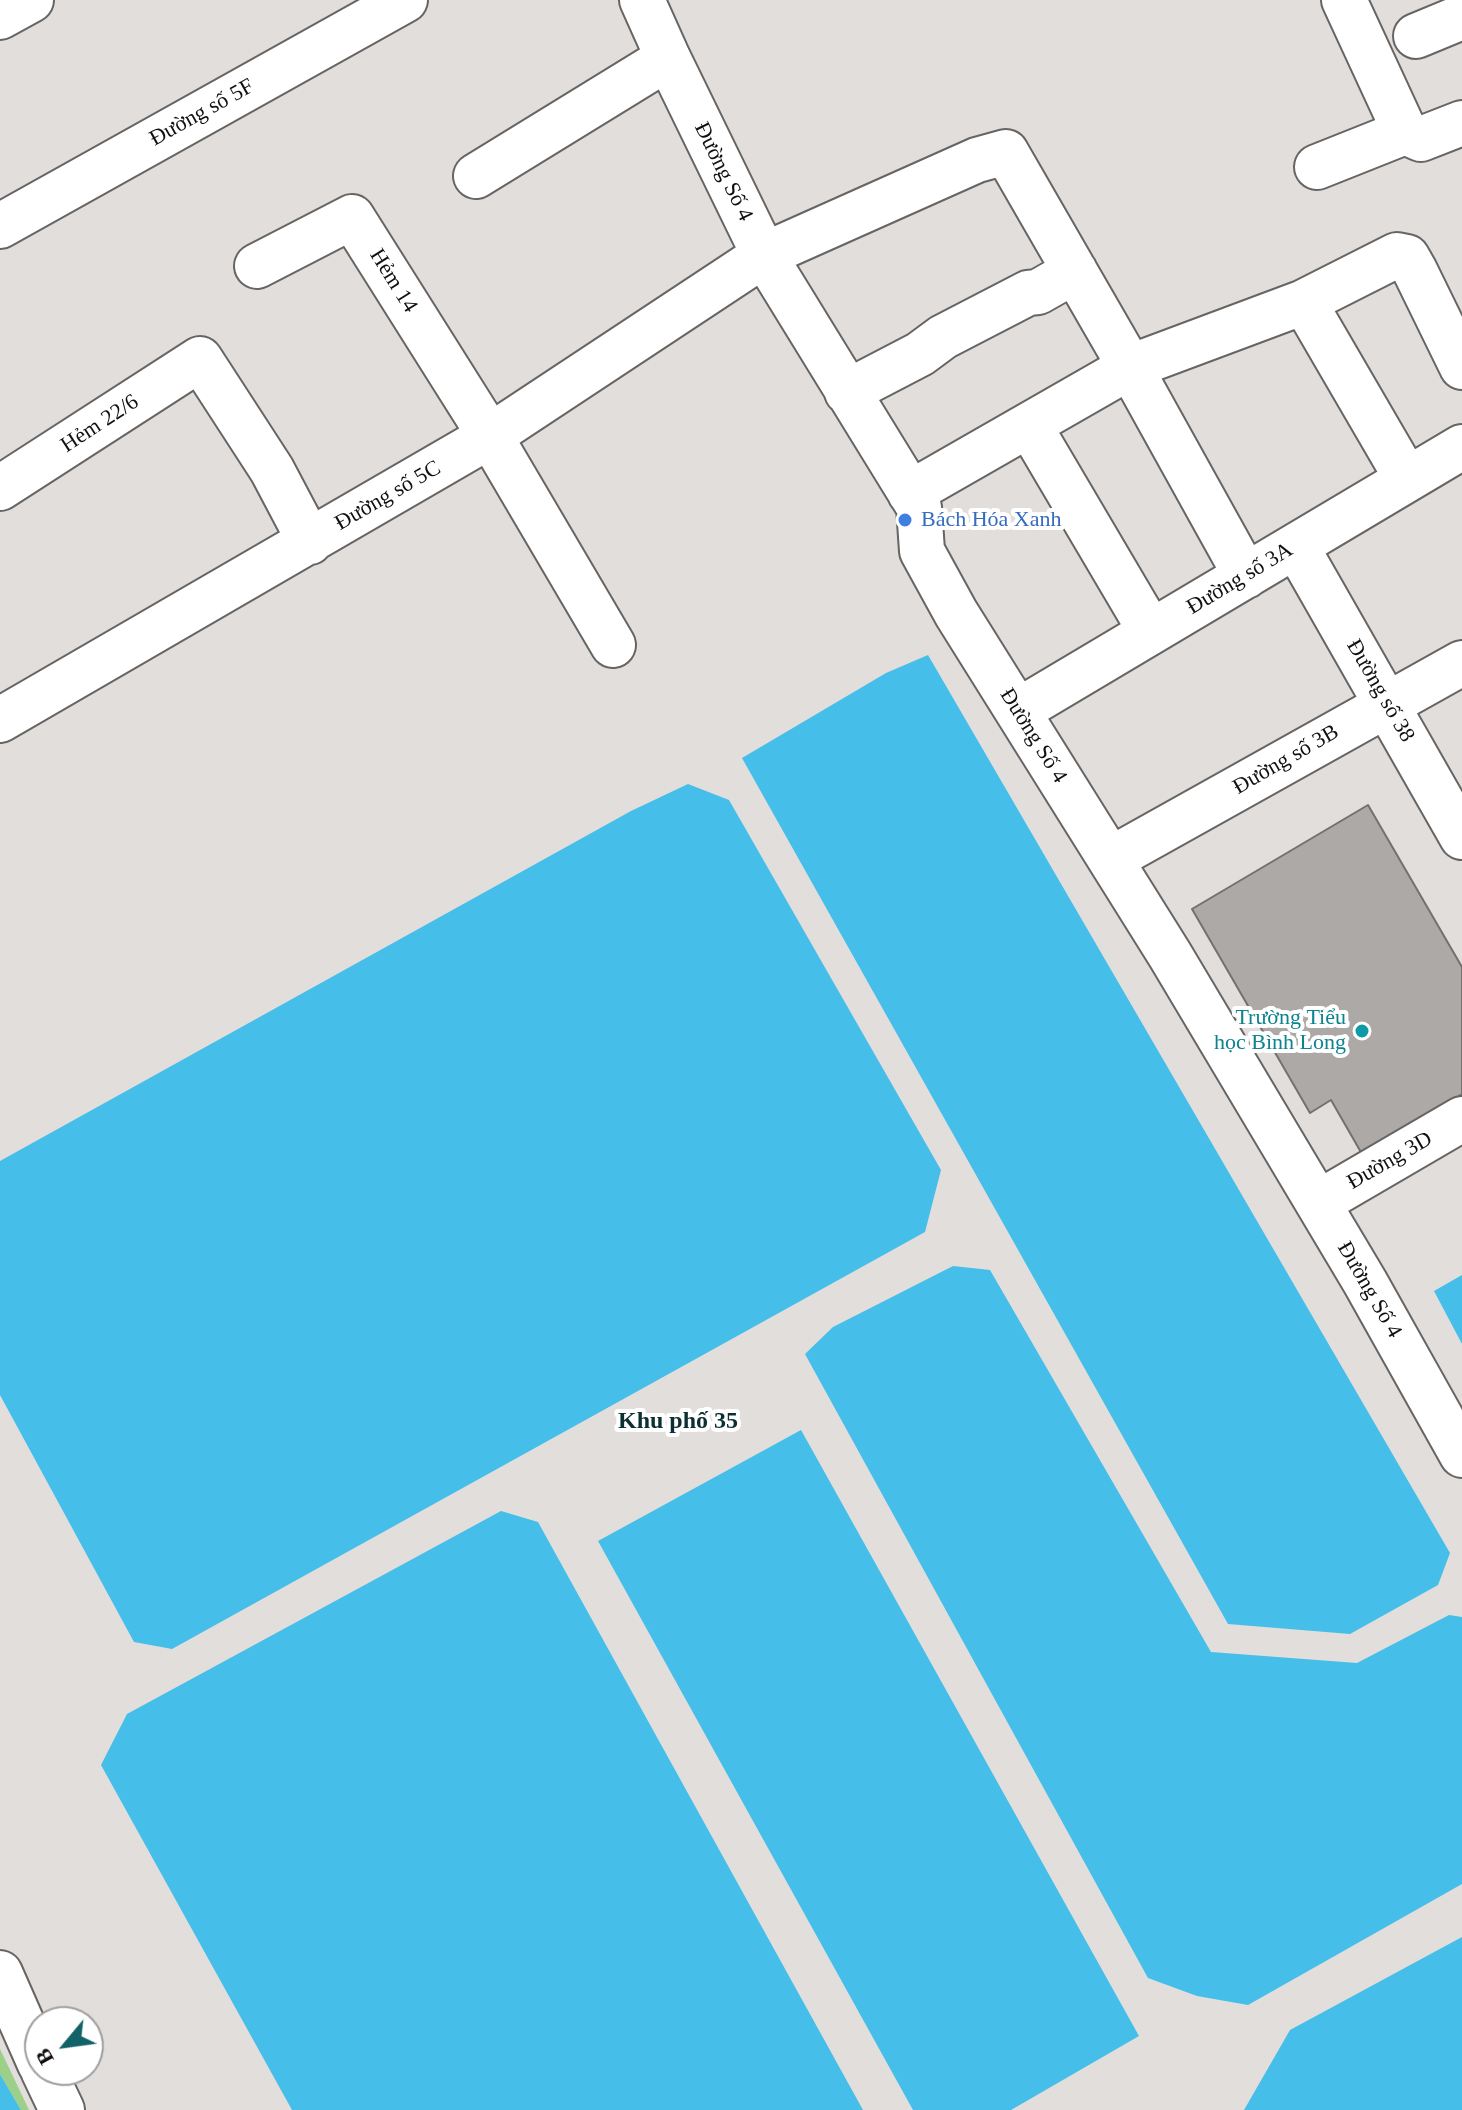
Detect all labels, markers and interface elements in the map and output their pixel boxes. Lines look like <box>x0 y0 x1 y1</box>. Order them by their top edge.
street label: Đường số 5F <box>145 74 259 152</box>
street label: Đường Số 4 <box>688 118 758 226</box>
street label: Hẻm 14 <box>363 244 423 318</box>
street label: Hẻm 22/6 <box>56 389 144 459</box>
street label: Đường số 5C <box>330 455 446 537</box>
place label: Bách Hóa Xanh <box>921 507 1062 533</box>
marker: Bách Hóa Xanh <box>896 511 914 529</box>
street label: Đường số 3A <box>1182 537 1298 621</box>
street label: Đường số 38 <box>1340 635 1420 747</box>
street label: Đường Số 4 <box>994 684 1072 788</box>
street label: Đường số 3B <box>1228 719 1344 801</box>
place label: Trường Tiểu học Bình Long <box>1214 1005 1346 1056</box>
marker: Trường Tiểu học Bình Long <box>1353 1022 1371 1040</box>
street label: Đường 3D <box>1343 1126 1437 1196</box>
street label: Đường Số 4 <box>1331 1237 1407 1343</box>
district label: Khu phố 35 <box>618 1408 738 1436</box>
north arrow <box>24 2006 104 2086</box>
text: B <box>30 2044 59 2069</box>

